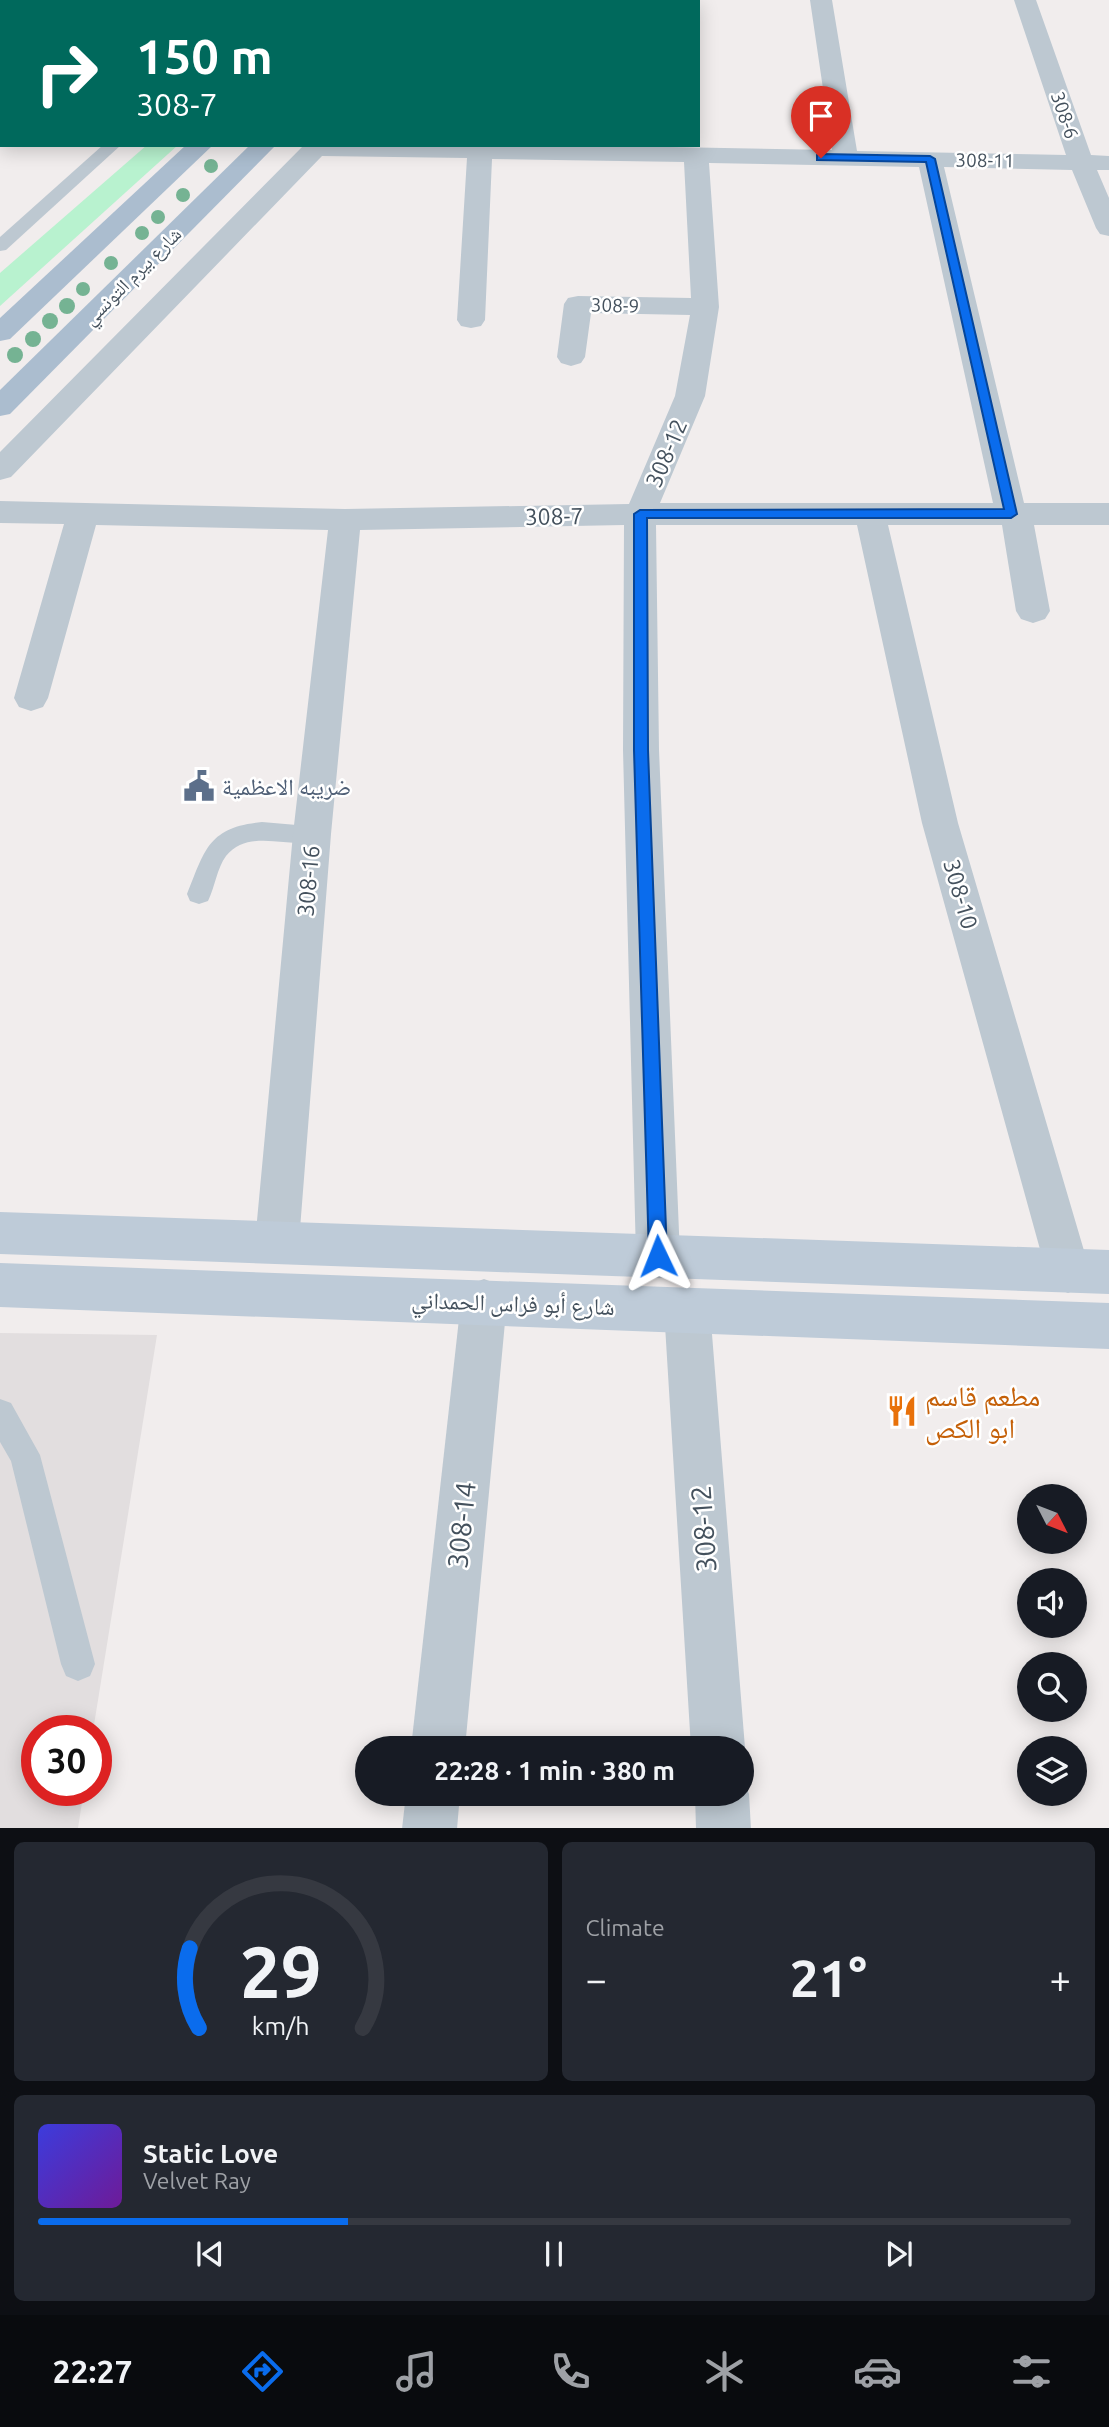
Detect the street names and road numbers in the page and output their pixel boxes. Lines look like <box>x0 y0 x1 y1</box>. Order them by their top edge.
street label: 308-6 <box>1047 89 1083 141</box>
street label: 308-11 <box>955 148 1015 172</box>
street label: شارع بيرم التونسي <box>79 223 189 333</box>
street label: 308-9 <box>590 293 640 317</box>
street label: 308-12 <box>641 415 691 491</box>
street label: 308-7 <box>525 503 583 529</box>
street label: 308-16 <box>292 844 324 918</box>
street label: 308-10 <box>939 856 983 932</box>
street label: شارع أبو فراس الحمداني <box>411 1286 615 1326</box>
street label: 308-14 <box>441 1480 481 1570</box>
street label: 308-12 <box>685 1484 721 1574</box>

